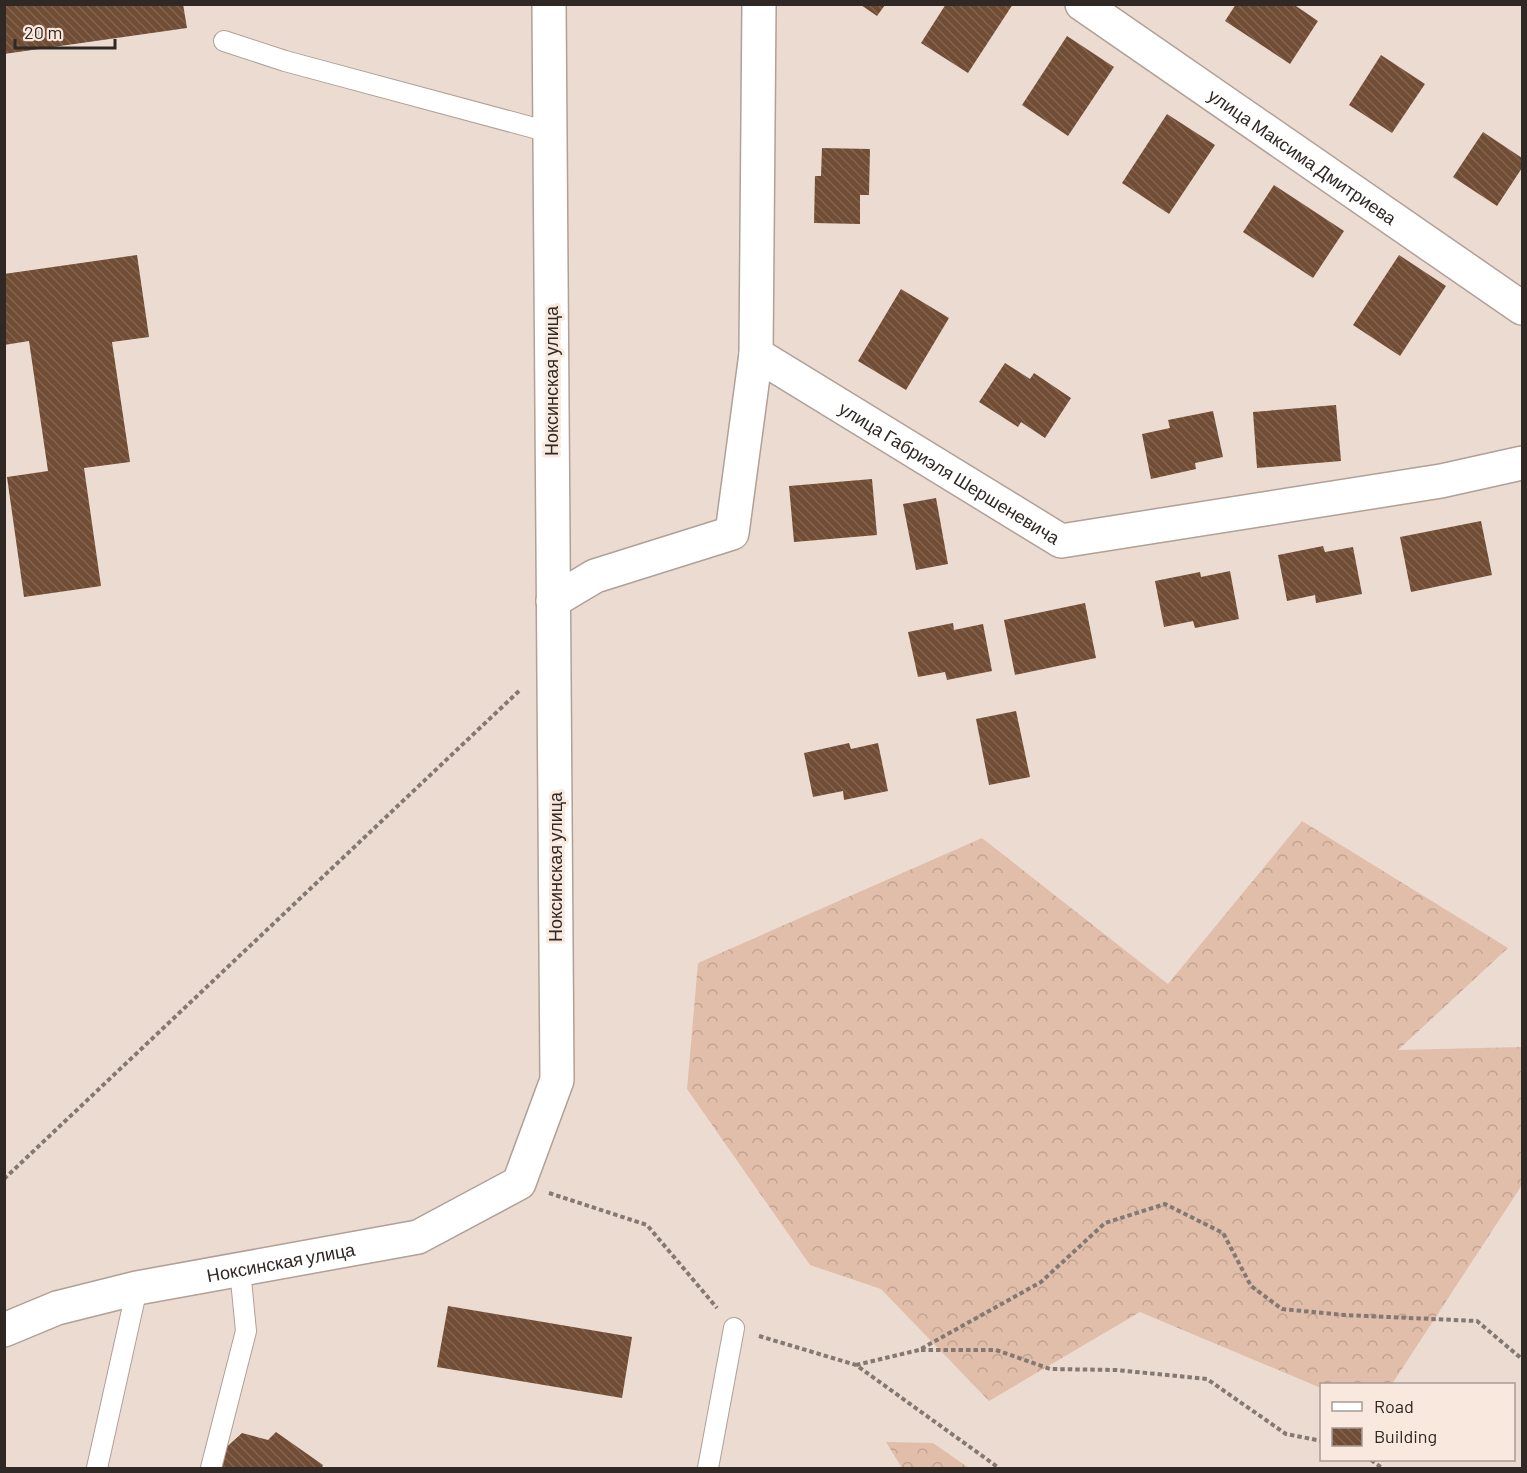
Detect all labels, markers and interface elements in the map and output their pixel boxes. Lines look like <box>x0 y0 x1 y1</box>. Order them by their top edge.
scale bar <box>15 12 116 50</box>
text: 20 m <box>24 21 62 43</box>
street label: улица Максима Дмитриева <box>1204 84 1402 230</box>
street label: Ноксинская улица <box>540 305 562 456</box>
street label: улица Габриэля Шершеневича <box>835 397 1065 549</box>
street label: Ноксинская улица <box>544 791 566 942</box>
street label: Ноксинская улица <box>205 1237 358 1286</box>
legend <box>1320 1383 1515 1461</box>
text: Road <box>1374 1395 1414 1417</box>
text: Building <box>1374 1425 1437 1447</box>

